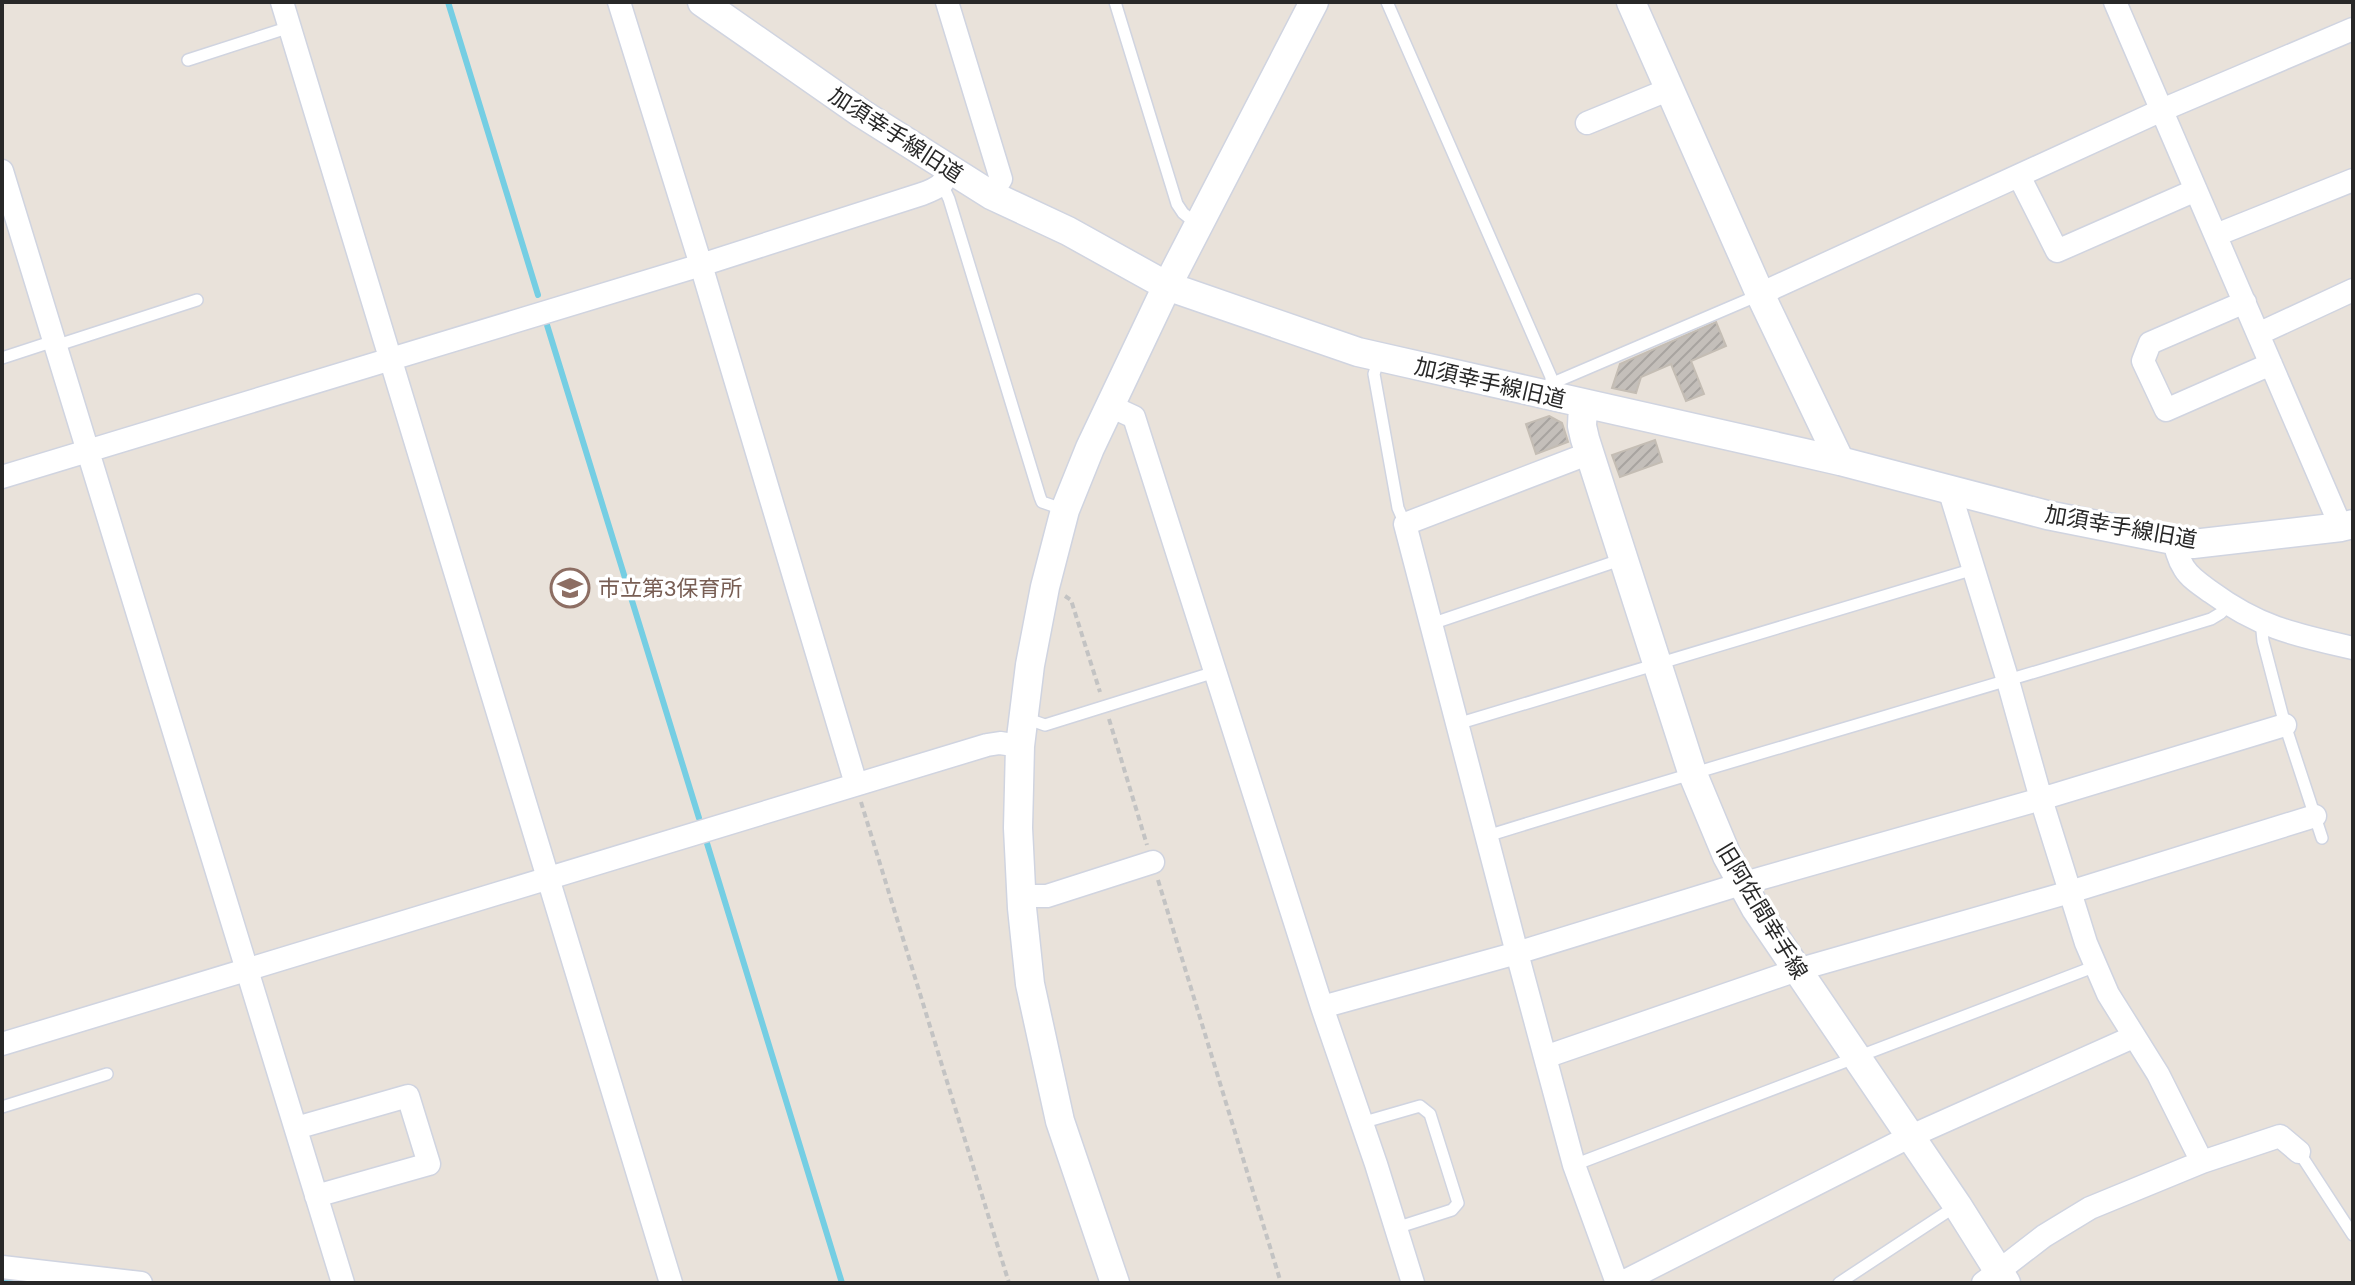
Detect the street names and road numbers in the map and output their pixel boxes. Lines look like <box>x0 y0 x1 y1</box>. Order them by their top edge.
street label: 加須幸手線旧道 <box>825 83 967 187</box>
street label: 加須幸手線旧道 <box>1412 353 1568 413</box>
street label: 加須幸手線旧道 <box>2043 501 2199 553</box>
street label: 旧阿佐間幸手線 <box>1712 839 1812 983</box>

